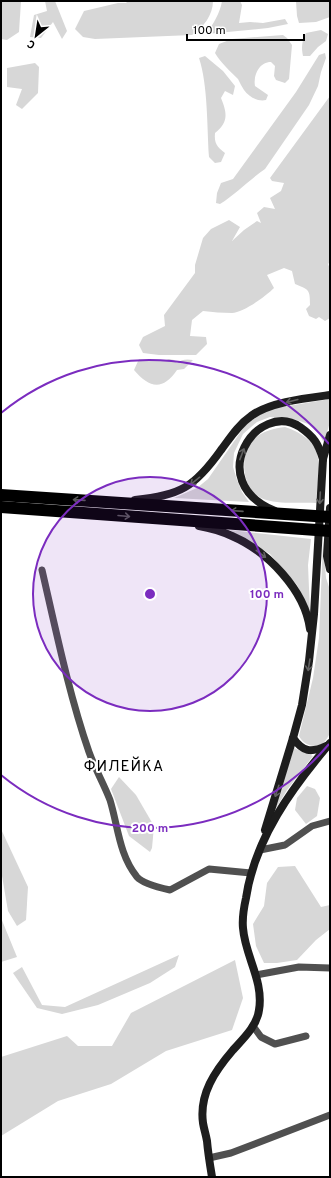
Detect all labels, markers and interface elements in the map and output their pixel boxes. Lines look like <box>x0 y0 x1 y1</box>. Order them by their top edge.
north arrow <box>16 16 56 56</box>
scale bar <box>187 16 304 42</box>
text: 100 m <box>193 23 226 39</box>
text: С <box>25 36 38 52</box>
one-way arrow <box>285 398 298 405</box>
one-way arrow <box>239 448 247 460</box>
one-way arrow <box>189 476 200 485</box>
one-way arrow <box>317 491 324 504</box>
one-way arrow <box>73 497 86 504</box>
one-way arrow <box>231 507 244 514</box>
one-way arrow <box>117 512 130 519</box>
one-way arrow <box>255 550 266 558</box>
centre of rings <box>143 587 157 601</box>
text: 100 m <box>250 587 284 603</box>
one-way arrow <box>304 658 312 671</box>
district label: ФИЛЕЙКА <box>84 756 164 777</box>
one-way arrow <box>273 784 280 797</box>
text: 200 m <box>132 821 168 837</box>

